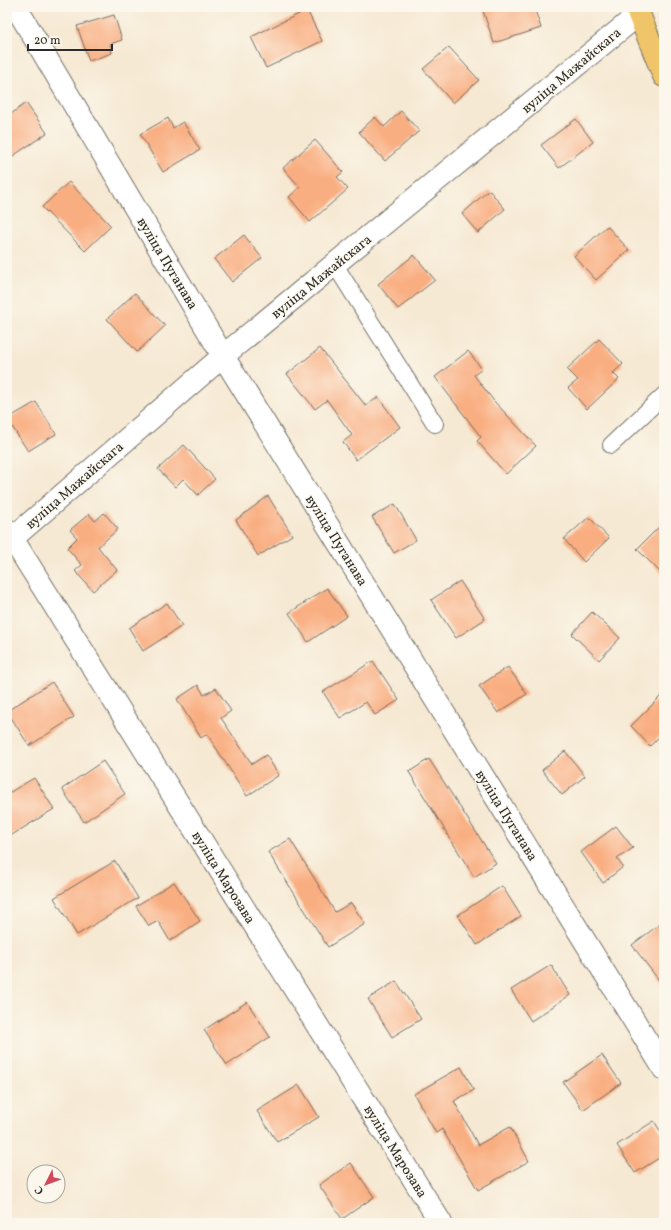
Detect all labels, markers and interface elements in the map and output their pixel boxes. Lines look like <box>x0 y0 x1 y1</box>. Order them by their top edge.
street label: вуліца Мажайскага <box>518 24 626 118</box>
scale bar <box>28 26 112 52</box>
text: 20 m <box>34 33 61 49</box>
street label: вуліца Пуганава <box>132 214 202 313</box>
street label: вуліца Мажайскага <box>268 231 376 324</box>
street label: вуліца Мажайскага <box>22 438 128 534</box>
street label: вуліца Пуганава <box>300 492 371 590</box>
street label: вуліца Пуганава <box>470 767 541 865</box>
street label: вуліца Марозава <box>187 828 259 928</box>
street label: вуліца Марозава <box>359 1102 431 1202</box>
north arrow <box>26 1164 66 1204</box>
text: С <box>32 1182 48 1197</box>

